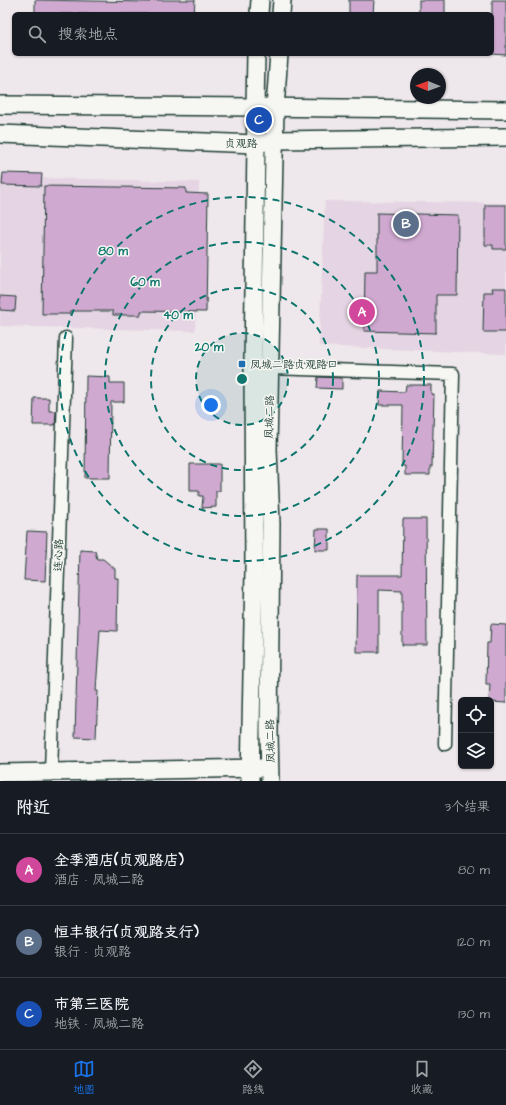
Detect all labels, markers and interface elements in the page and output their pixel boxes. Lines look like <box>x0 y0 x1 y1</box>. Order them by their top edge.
search box <box>12 12 494 56</box>
icon: search <box>26 23 48 45</box>
text: 搜索地点 <box>58 24 118 45</box>
north arrow <box>410 68 446 104</box>
pin: C <box>246 105 272 135</box>
street label: 贞观路 <box>225 136 258 151</box>
pin: B <box>393 209 419 239</box>
text: 80 m <box>98 243 128 260</box>
text: 60 m <box>130 274 160 291</box>
pin: A <box>349 297 375 327</box>
text: 40 m <box>163 307 194 324</box>
text: 20 m <box>194 339 224 356</box>
place label: 凤城二路贞观路口 <box>250 357 338 372</box>
marker: 凤城二路贞观路口 <box>237 359 247 369</box>
centre of rings <box>235 372 249 386</box>
your location <box>201 395 221 415</box>
street label: 凤城二路 <box>262 395 277 439</box>
street label: 连心路 <box>50 538 67 572</box>
map controls <box>458 697 494 769</box>
button: locate <box>458 697 494 733</box>
street label: 凤城二路 <box>263 719 278 763</box>
button: layers <box>458 733 494 769</box>
text: 附近 <box>16 796 50 820</box>
text: 3个结果 <box>444 798 490 816</box>
text: 全季酒店(贞观路店) <box>54 850 184 871</box>
text: A <box>25 861 33 879</box>
text: 80 m <box>458 861 490 879</box>
text: 酒店 · 凤城二路 <box>54 871 144 889</box>
text: 恒丰银行(贞观路支行) <box>54 922 199 943</box>
text: B <box>24 933 34 951</box>
text: 120 m <box>457 933 490 951</box>
text: 银行 · 贞观路 <box>54 943 131 961</box>
text: 市第三医院 <box>54 994 129 1015</box>
text: C <box>24 1005 34 1023</box>
text: 130 m <box>458 1005 490 1023</box>
text: 地铁 · 凤城二路 <box>54 1015 144 1033</box>
tab: 地图 <box>73 1058 95 1097</box>
tab: 路线 <box>242 1058 264 1097</box>
tab: 收藏 <box>411 1058 433 1097</box>

